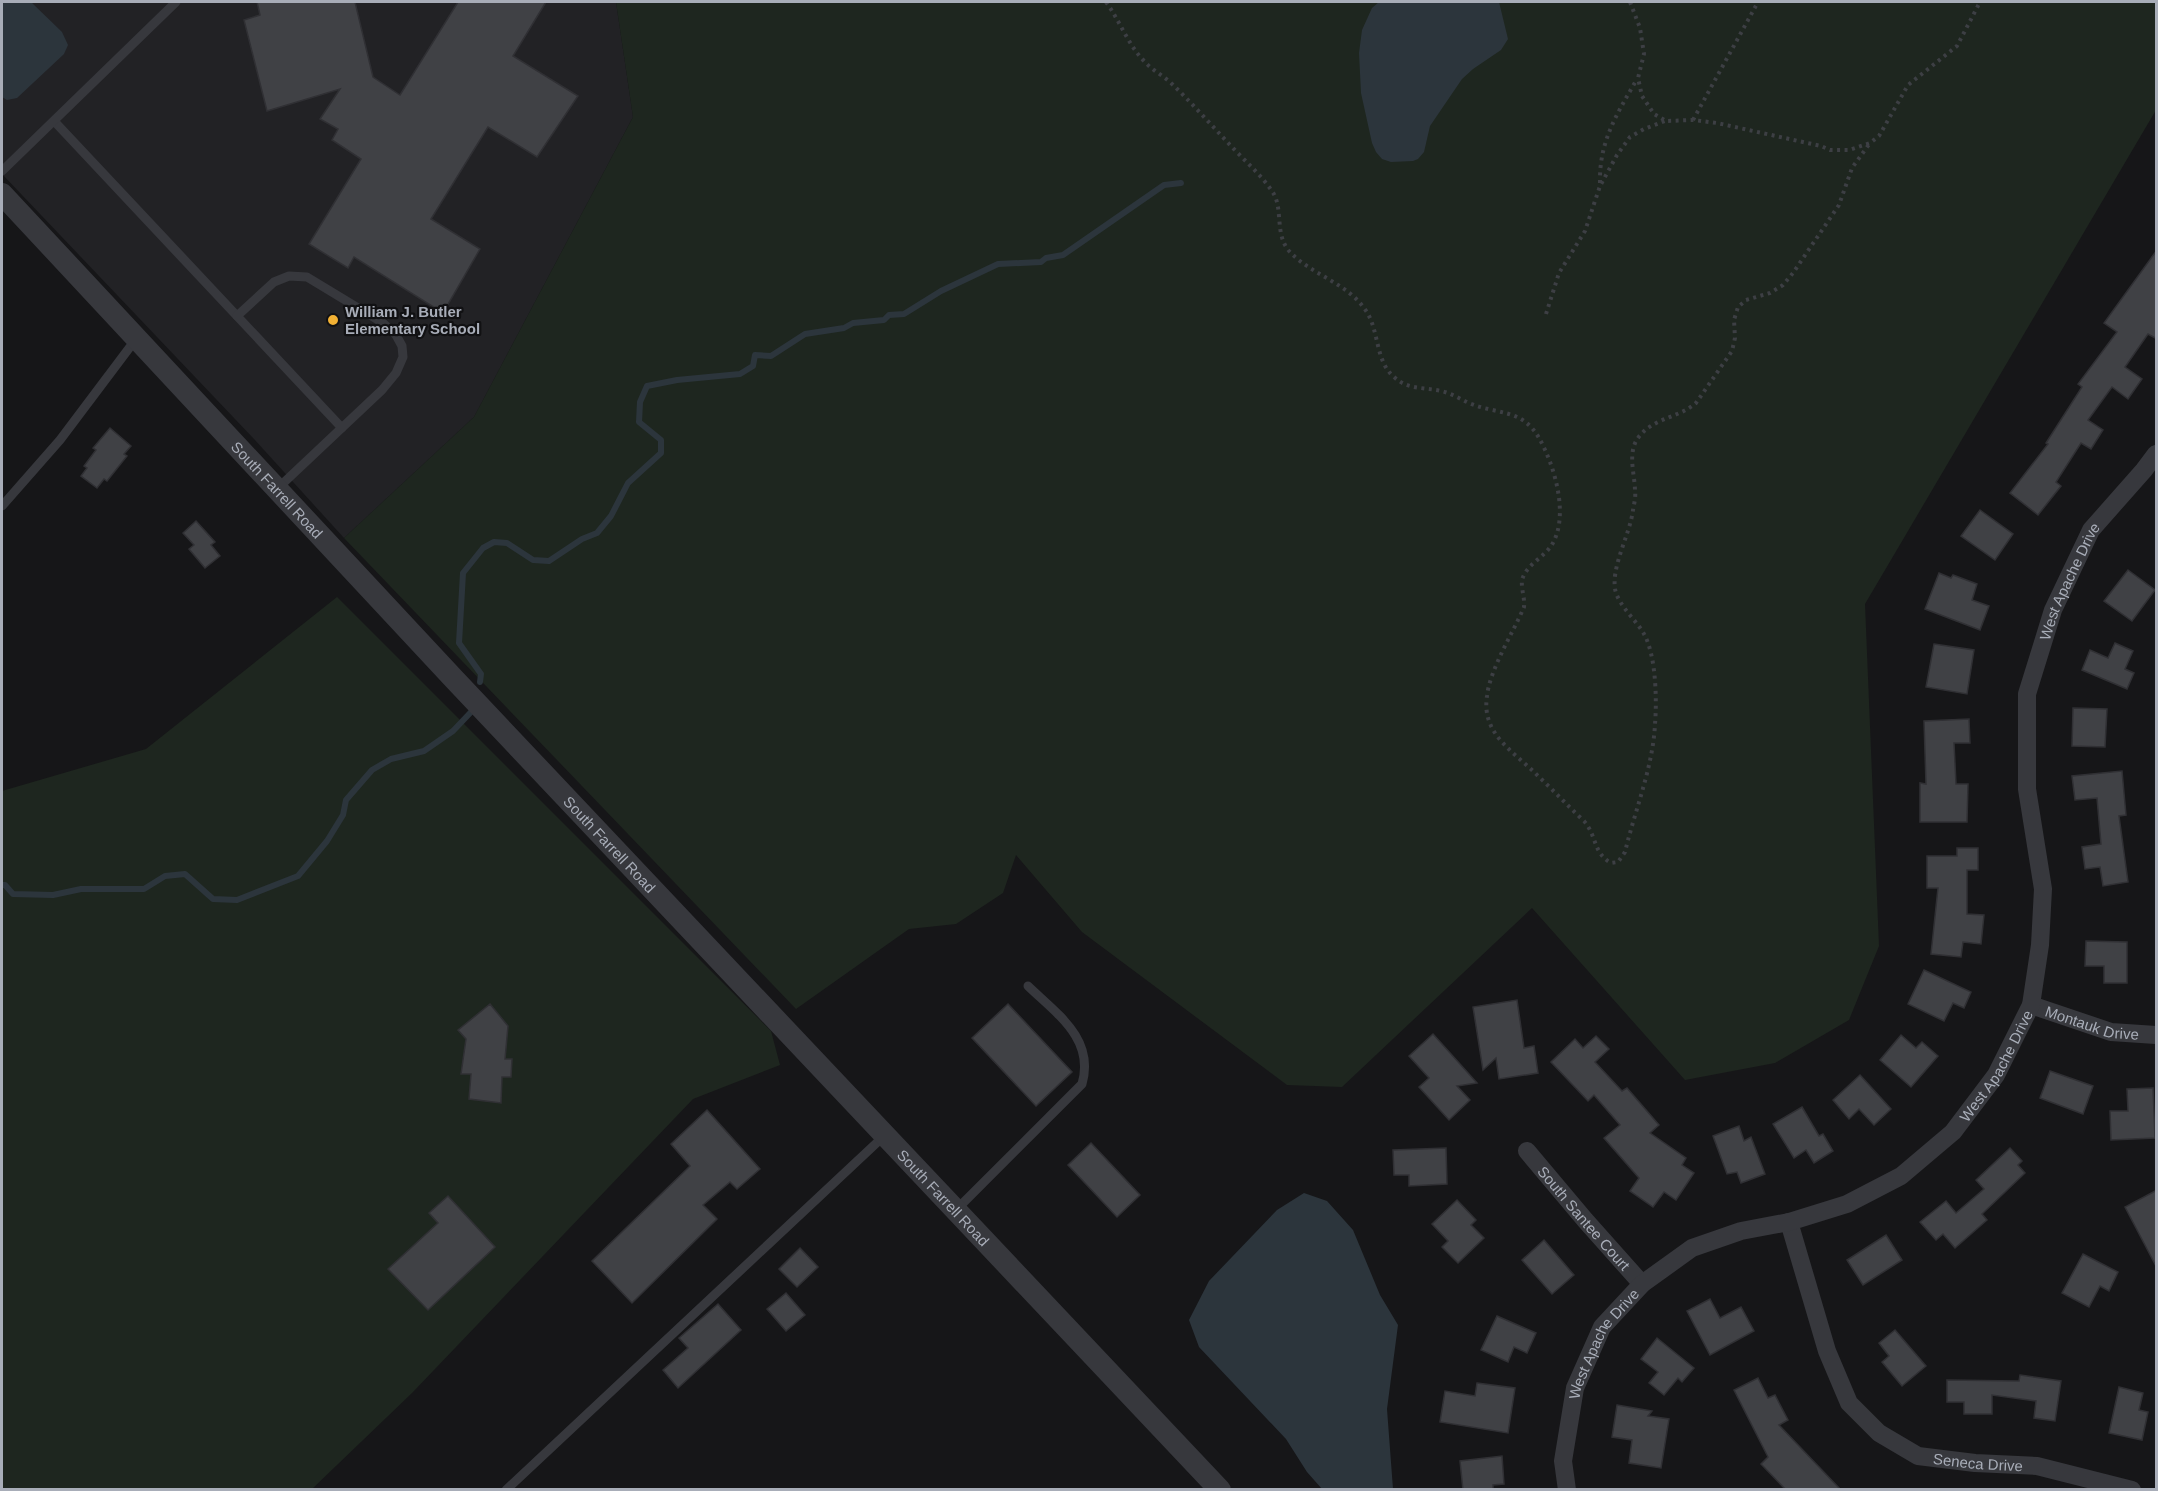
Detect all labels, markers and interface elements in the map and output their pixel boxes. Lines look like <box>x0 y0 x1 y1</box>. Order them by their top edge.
place label: William J. Butler Elementary School <box>345 303 480 337</box>
marker: William J. Butler Elementary School <box>326 313 340 327</box>
street label: South Farrell Road <box>228 438 327 541</box>
street label: West Apache Drive <box>2036 519 2103 642</box>
street label: South Farrell Road <box>560 792 659 896</box>
street label: Montauk Drive <box>2043 1002 2139 1042</box>
street label: West Apache Drive <box>1956 1007 2036 1125</box>
street label: South Farrell Road <box>894 1146 993 1249</box>
street label: South Santee Court <box>1535 1162 1634 1274</box>
street label: West Apache Drive <box>1565 1285 1642 1400</box>
street label: Seneca Drive <box>1932 1449 2023 1474</box>

